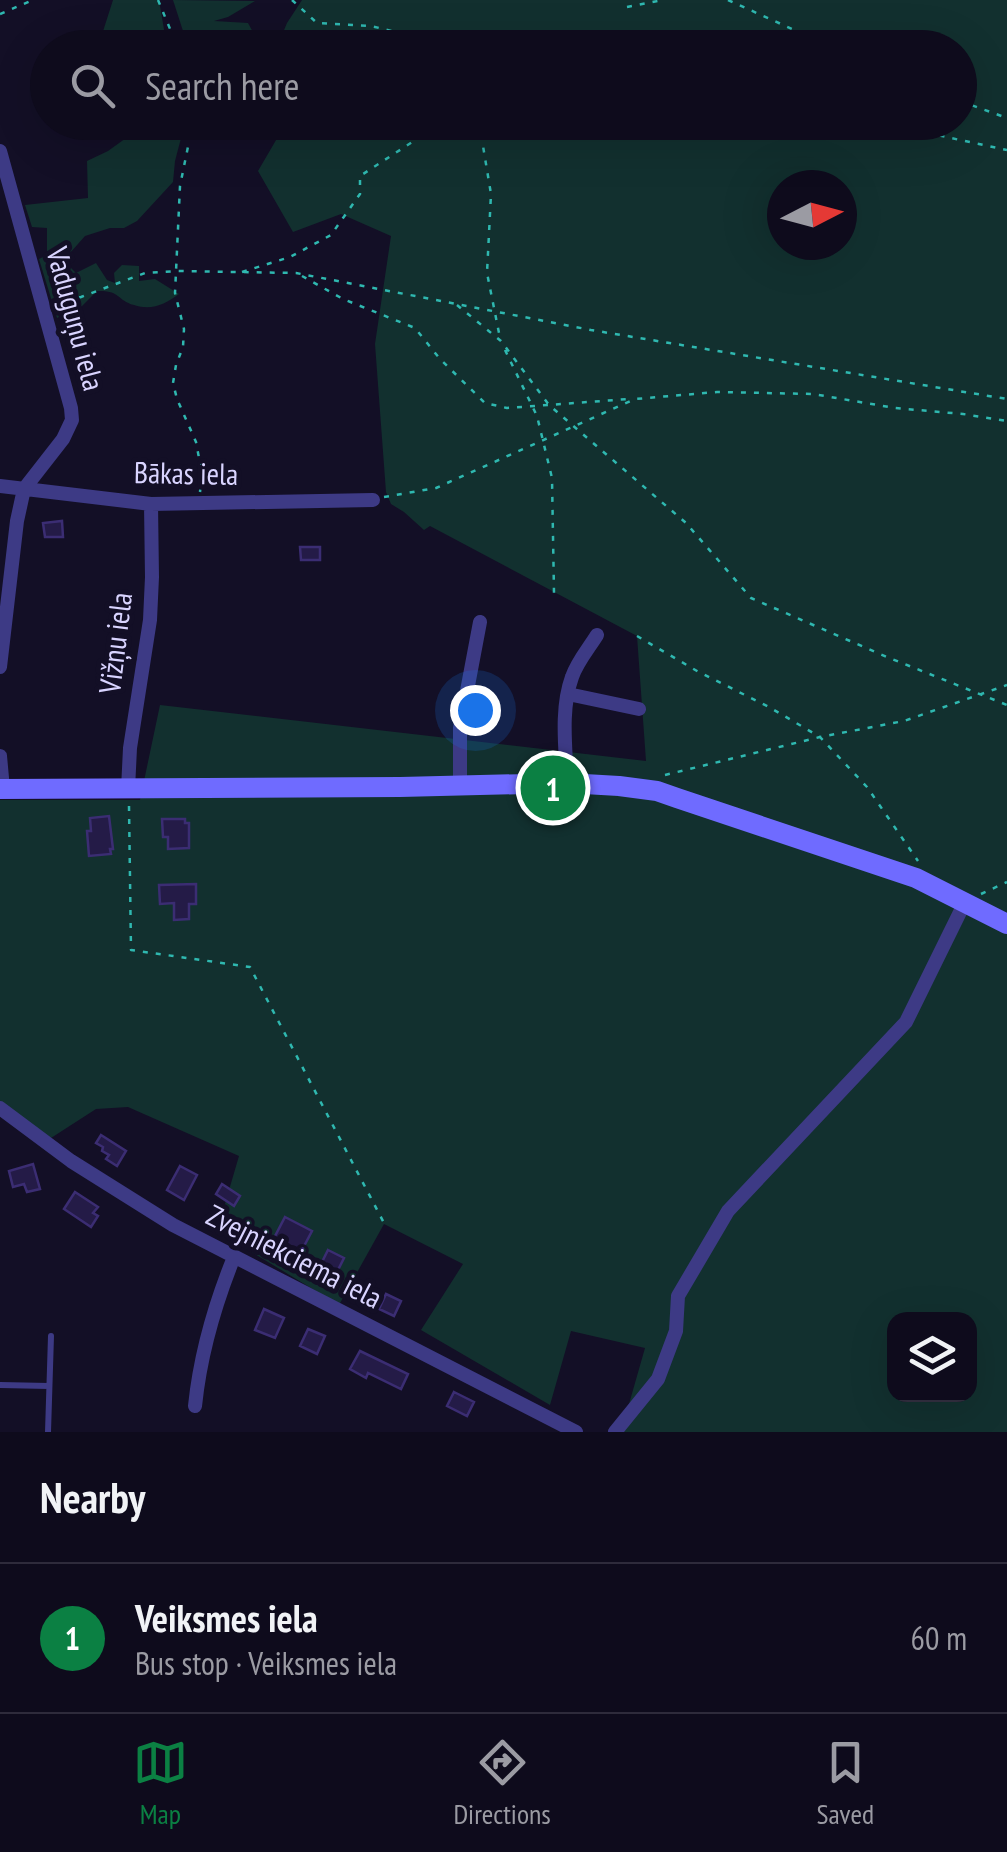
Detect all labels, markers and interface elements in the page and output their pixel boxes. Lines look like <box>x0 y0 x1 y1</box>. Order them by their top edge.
search box <box>30 30 977 140</box>
icon: search <box>65 58 120 113</box>
text: Search here <box>145 61 299 110</box>
north arrow <box>767 170 857 260</box>
street label: Vaduguņu iela <box>38 242 114 395</box>
street label: Bākas iela <box>134 452 238 493</box>
street label: Vižņu iela <box>89 590 140 697</box>
your location <box>450 685 501 736</box>
pin: 1 <box>520 750 586 826</box>
street label: Zvejniekciema iela <box>200 1195 389 1317</box>
map controls <box>887 1312 977 1402</box>
button: layers <box>887 1312 977 1402</box>
text: Nearby <box>40 1470 145 1525</box>
text: Veiksmes iela <box>135 1593 318 1642</box>
text: 1 <box>65 1617 80 1659</box>
text: 60 m <box>911 1617 967 1659</box>
text: Bus stop · Veiksmes iela <box>135 1642 397 1684</box>
tab: Map <box>133 1735 188 1832</box>
tab: Directions <box>453 1735 551 1832</box>
tab: Saved <box>816 1735 874 1832</box>

